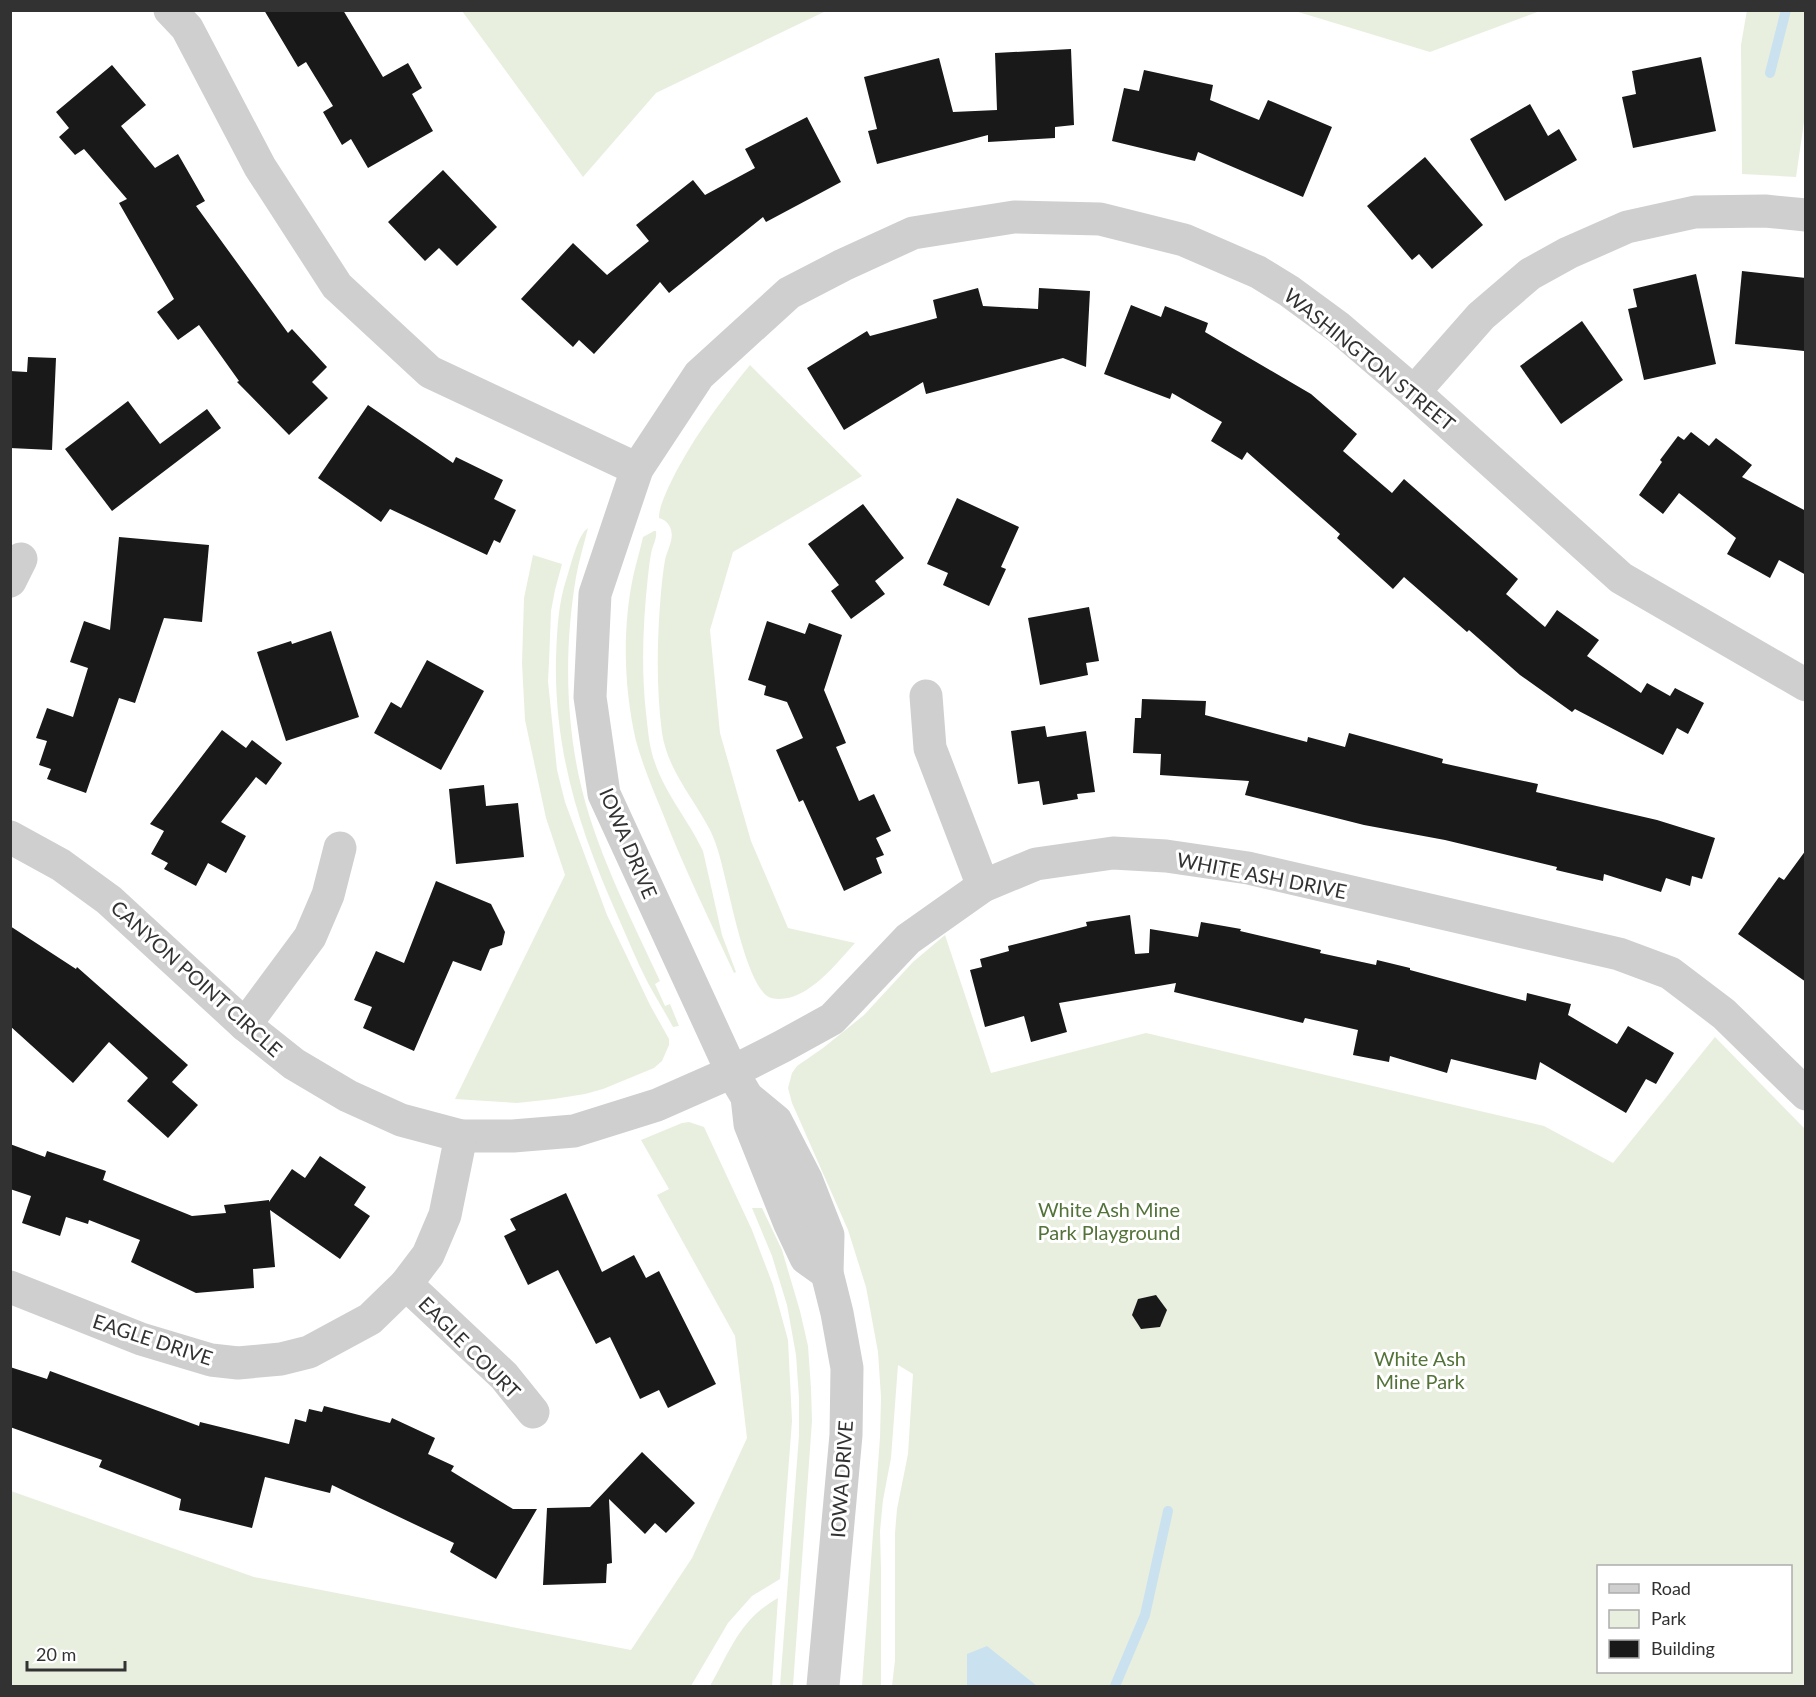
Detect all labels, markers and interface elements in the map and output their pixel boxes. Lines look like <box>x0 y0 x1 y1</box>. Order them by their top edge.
street label: WASHINGTON STREET <box>1280 283 1460 435</box>
street label: IOWA DRIVE <box>595 784 663 902</box>
street label: WHITE ASH DRIVE <box>1175 847 1349 903</box>
street label: CANYON POINT CIRCLE <box>106 895 288 1061</box>
park label: White Ash Mine Park Playground <box>1038 1197 1180 1244</box>
street label: EAGLE COURT <box>414 1291 526 1403</box>
street label: EAGLE DRIVE <box>90 1308 216 1370</box>
park label: White Ash Mine Park <box>1374 1346 1466 1393</box>
street label: IOWA DRIVE <box>825 1419 857 1539</box>
legend <box>1597 1565 1792 1673</box>
text: Road <box>1651 1577 1691 1599</box>
text: Park <box>1651 1607 1687 1629</box>
scale bar <box>27 1634 124 1672</box>
text: Building <box>1651 1637 1715 1659</box>
text: 20 m <box>36 1643 76 1665</box>

